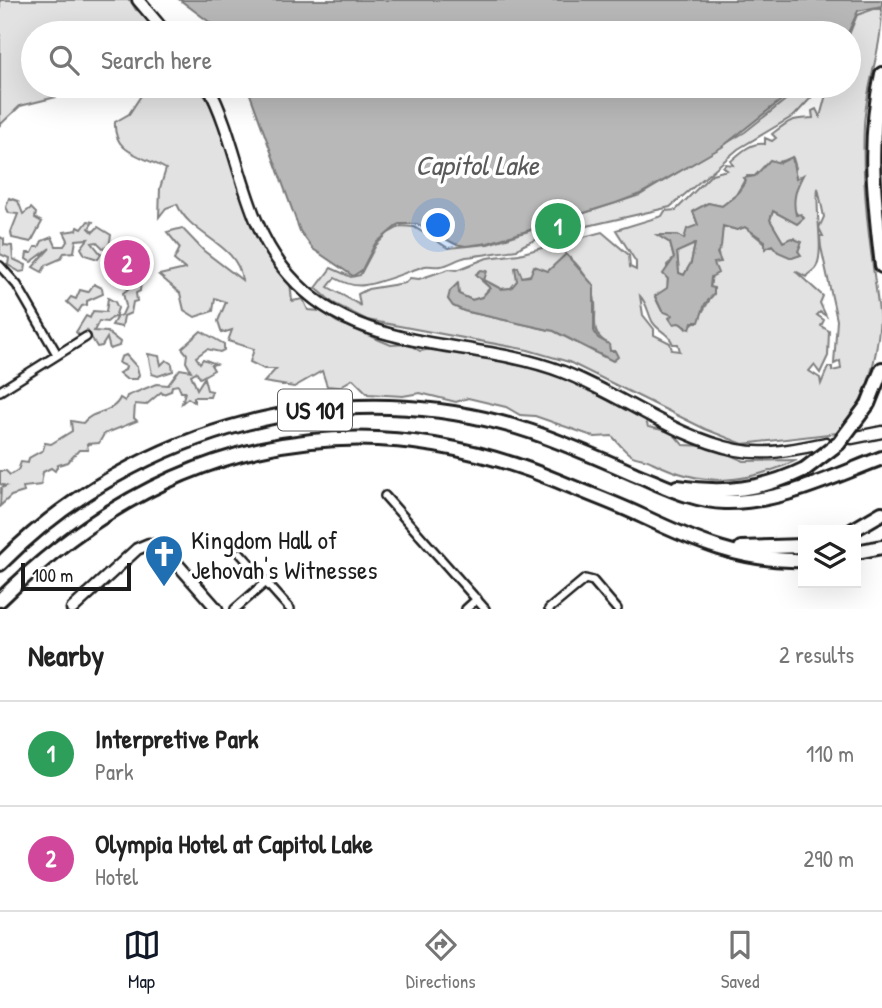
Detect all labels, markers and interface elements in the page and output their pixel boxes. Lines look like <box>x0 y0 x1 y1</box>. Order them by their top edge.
search box <box>21 21 861 98</box>
icon: search <box>45 41 83 79</box>
text: Search here <box>101 42 212 77</box>
water label: Capitol Lake <box>415 146 541 184</box>
pin: 1 <box>535 200 581 252</box>
your location <box>421 208 455 242</box>
pin: 2 <box>104 237 150 289</box>
road number: US 101 <box>278 390 352 430</box>
place label: Kingdom Hall of Jehovah's Witnesses <box>191 522 377 587</box>
map controls <box>798 525 861 588</box>
button: layers <box>798 525 861 588</box>
church icon: Kingdom Hall of Jehovah's Witnesses <box>143 533 185 588</box>
scale bar <box>21 560 131 592</box>
text: 100 m <box>32 562 73 588</box>
text: Nearby <box>28 635 104 675</box>
text: 2 results <box>779 639 854 670</box>
text: Interpretive Park <box>95 721 259 756</box>
text: 1 <box>47 738 55 769</box>
text: 110 m <box>806 738 854 769</box>
text: Park <box>95 756 133 787</box>
text: Olympia Hotel at Capitol Lake <box>95 826 373 861</box>
text: 2 <box>46 843 56 874</box>
text: 290 m <box>804 843 854 874</box>
text: Hotel <box>95 861 138 892</box>
tab: Map <box>123 926 161 994</box>
tab: Directions <box>406 926 476 994</box>
tab: Saved <box>721 926 759 994</box>

